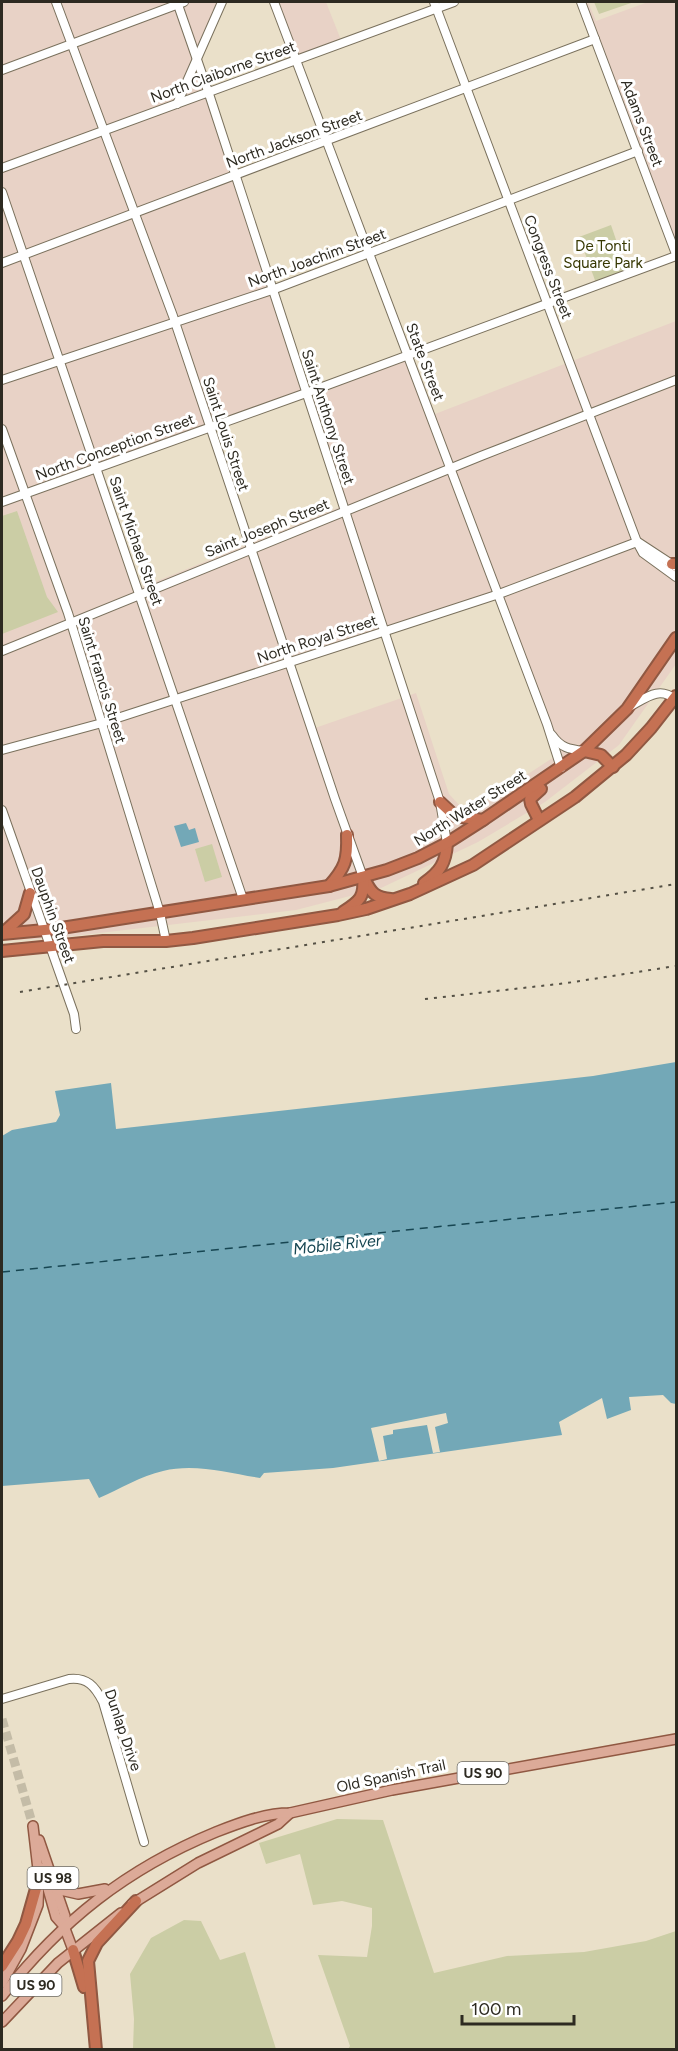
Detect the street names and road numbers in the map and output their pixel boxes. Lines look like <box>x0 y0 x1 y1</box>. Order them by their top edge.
street label: North Claiborne Street <box>148 37 298 107</box>
street label: Adams Street <box>617 77 667 169</box>
street label: North Jackson Street <box>223 106 365 172</box>
street label: Congress Street <box>520 213 576 322</box>
street label: North Joachim Street <box>245 225 389 291</box>
street label: State Street <box>402 320 448 404</box>
street label: Saint Anthony Street <box>298 347 358 487</box>
street label: Saint Louis Street <box>199 375 253 494</box>
street label: North Conception Street <box>33 410 197 484</box>
street label: Saint Michael Street <box>105 474 167 608</box>
street label: Saint Joseph Street <box>202 495 332 561</box>
street label: North Royal Street <box>255 611 380 667</box>
street label: Saint Francis Street <box>74 615 130 746</box>
street label: North Water Street <box>410 766 530 850</box>
street label: Dauphin Street <box>27 864 79 966</box>
street label: Dunlap Drive <box>101 1687 145 1773</box>
street label: Old Spanish Trail <box>335 1756 447 1796</box>
road number: US 90 <box>458 1762 508 1784</box>
road number: US 98 <box>28 1867 78 1889</box>
road number: US 90 <box>10 1974 62 1996</box>

